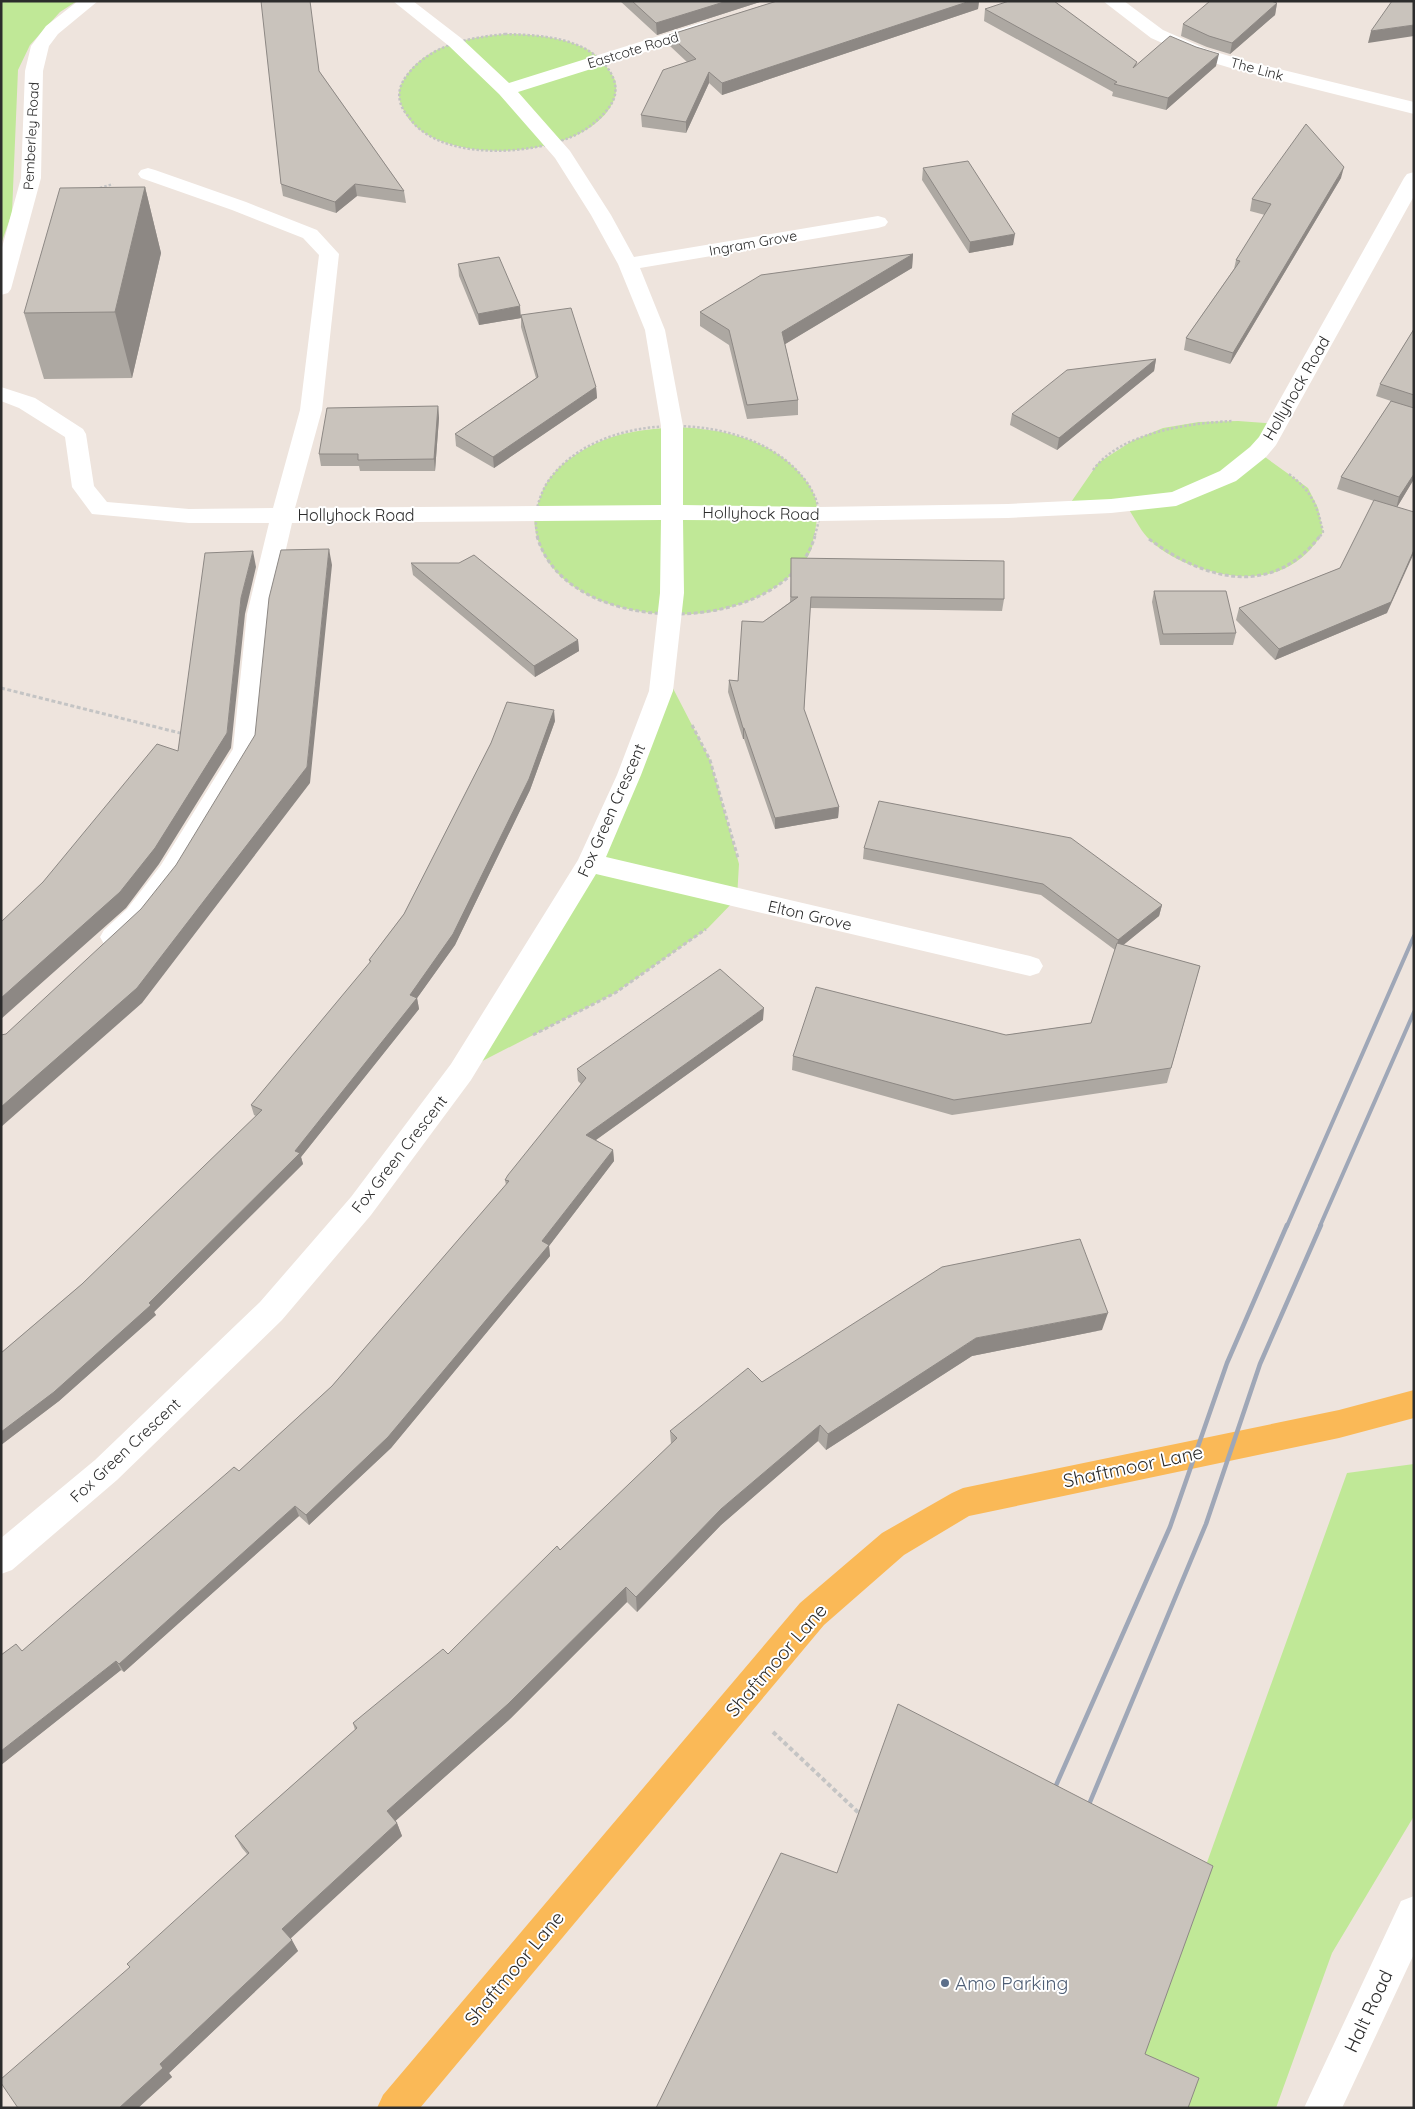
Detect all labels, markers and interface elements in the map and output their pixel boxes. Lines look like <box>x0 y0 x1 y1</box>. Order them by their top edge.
street label: Eastcote Road <box>585 28 681 72</box>
street label: The Link <box>1229 53 1285 85</box>
street label: Pemberley Road <box>19 82 43 190</box>
street label: Ingram Grove <box>708 226 799 260</box>
street label: Hollyhock Road <box>1258 332 1334 444</box>
street label: Hollyhock Road <box>702 502 820 524</box>
street label: Hollyhock Road <box>297 505 415 525</box>
street label: Fox Green Crescent <box>573 740 649 880</box>
street label: Elton Grove <box>766 896 854 934</box>
street label: Fox Green Crescent <box>347 1091 451 1217</box>
street label: Fox Green Crescent <box>66 1394 184 1506</box>
street label: Shaftmoor Lane <box>1061 1439 1205 1493</box>
street label: Shaftmoor Lane <box>720 1598 832 1722</box>
street label: Shaftmoor Lane <box>459 1906 569 2030</box>
street label: Halt Road <box>1338 1966 1398 2056</box>
place label: Amo Parking <box>955 1971 1068 1995</box>
marker: Amo Parking <box>939 1977 951 1989</box>

